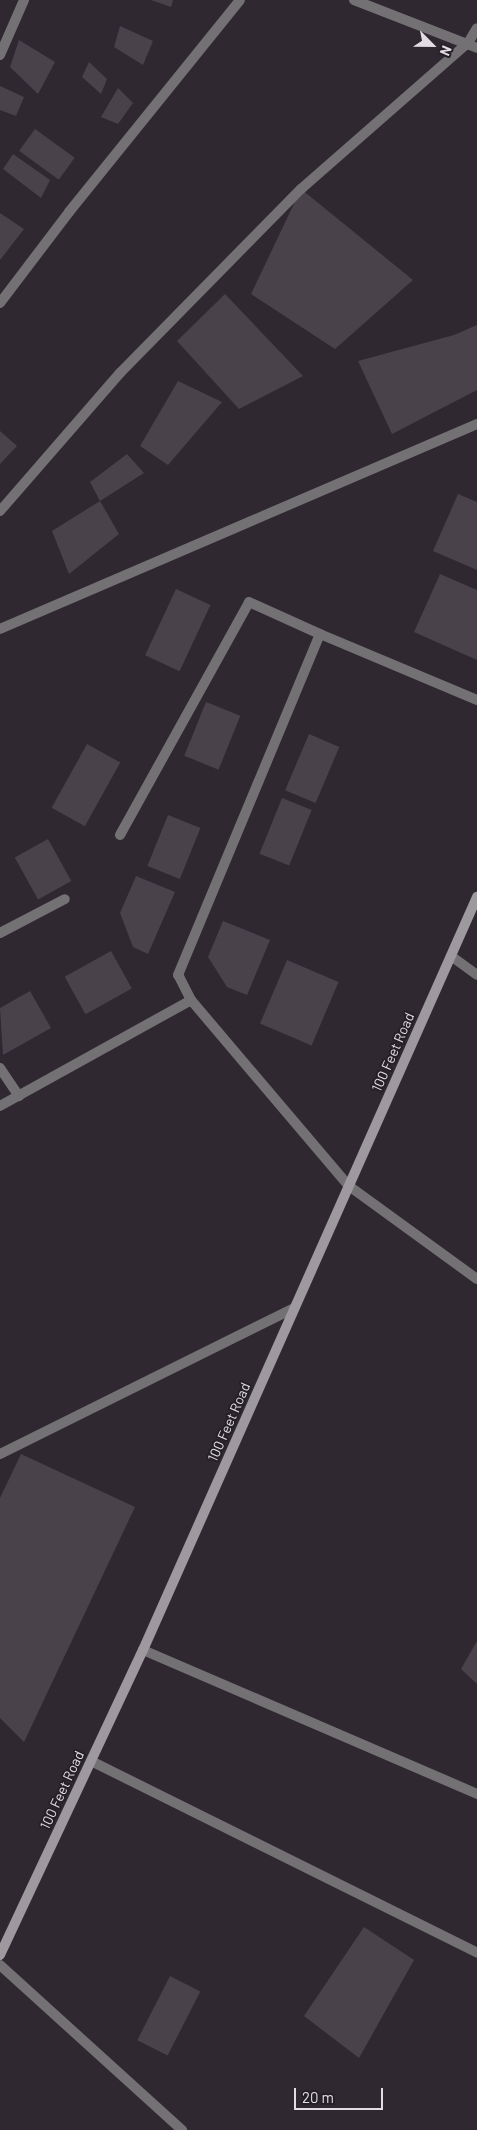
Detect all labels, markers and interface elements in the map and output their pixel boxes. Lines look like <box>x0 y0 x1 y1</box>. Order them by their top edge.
north arrow <box>407 20 457 70</box>
text: N <box>437 43 456 59</box>
street label: 100 Feet Road <box>368 1010 418 1094</box>
street label: 100 Feet Road <box>204 1380 254 1464</box>
street label: 100 Feet Road <box>37 1748 87 1832</box>
scale bar <box>297 2078 386 2110</box>
text: 20 m <box>302 2088 334 2106</box>

